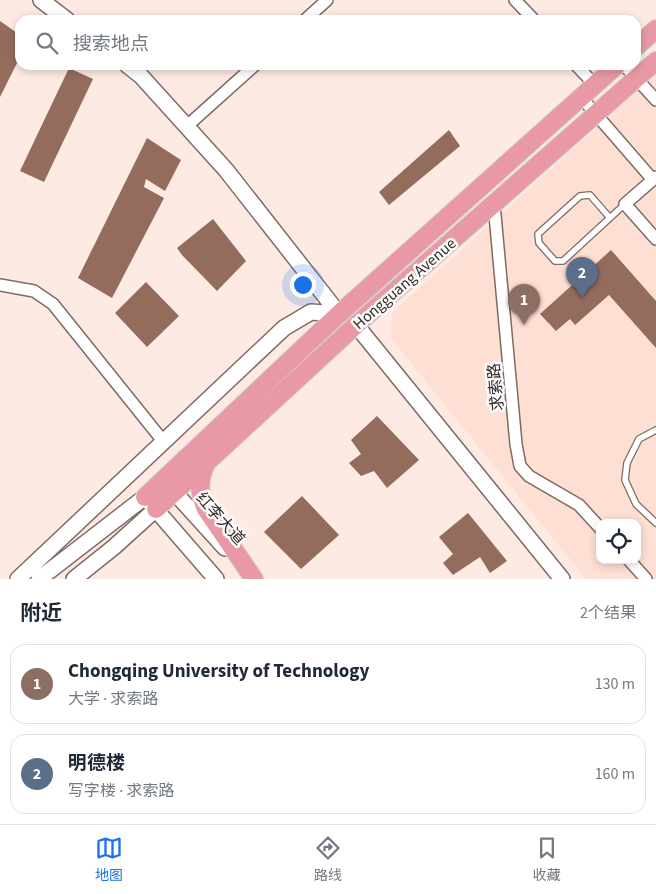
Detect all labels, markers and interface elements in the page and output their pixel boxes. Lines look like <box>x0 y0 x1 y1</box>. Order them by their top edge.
search box <box>15 15 641 70</box>
icon: search <box>33 29 61 57</box>
text: 搜索地点 <box>73 31 149 58</box>
street label: Hongguang Avenue <box>348 233 461 335</box>
pin: 2 <box>566 257 598 298</box>
your location <box>290 272 316 298</box>
pin: 1 <box>508 284 540 325</box>
street label: 求索路 <box>483 362 509 412</box>
street label: 红李大道 <box>191 488 250 550</box>
map controls <box>596 519 641 564</box>
button: locate <box>596 519 641 564</box>
text: 附近 <box>20 598 62 628</box>
text: 2个结果 <box>580 602 636 624</box>
text: Chongqing University of Technology <box>68 658 369 685</box>
text: 1 <box>33 673 41 695</box>
text: 130 m <box>595 673 635 695</box>
text: 大学 · 求索路 <box>68 688 158 710</box>
text: 明德楼 <box>68 750 125 777</box>
text: 2 <box>33 763 41 785</box>
text: 160 m <box>595 763 635 785</box>
text: 写字楼 · 求索路 <box>68 780 174 802</box>
tab: 地图 <box>95 834 123 886</box>
tab: 路线 <box>314 834 342 886</box>
tab: 收藏 <box>533 834 561 886</box>

